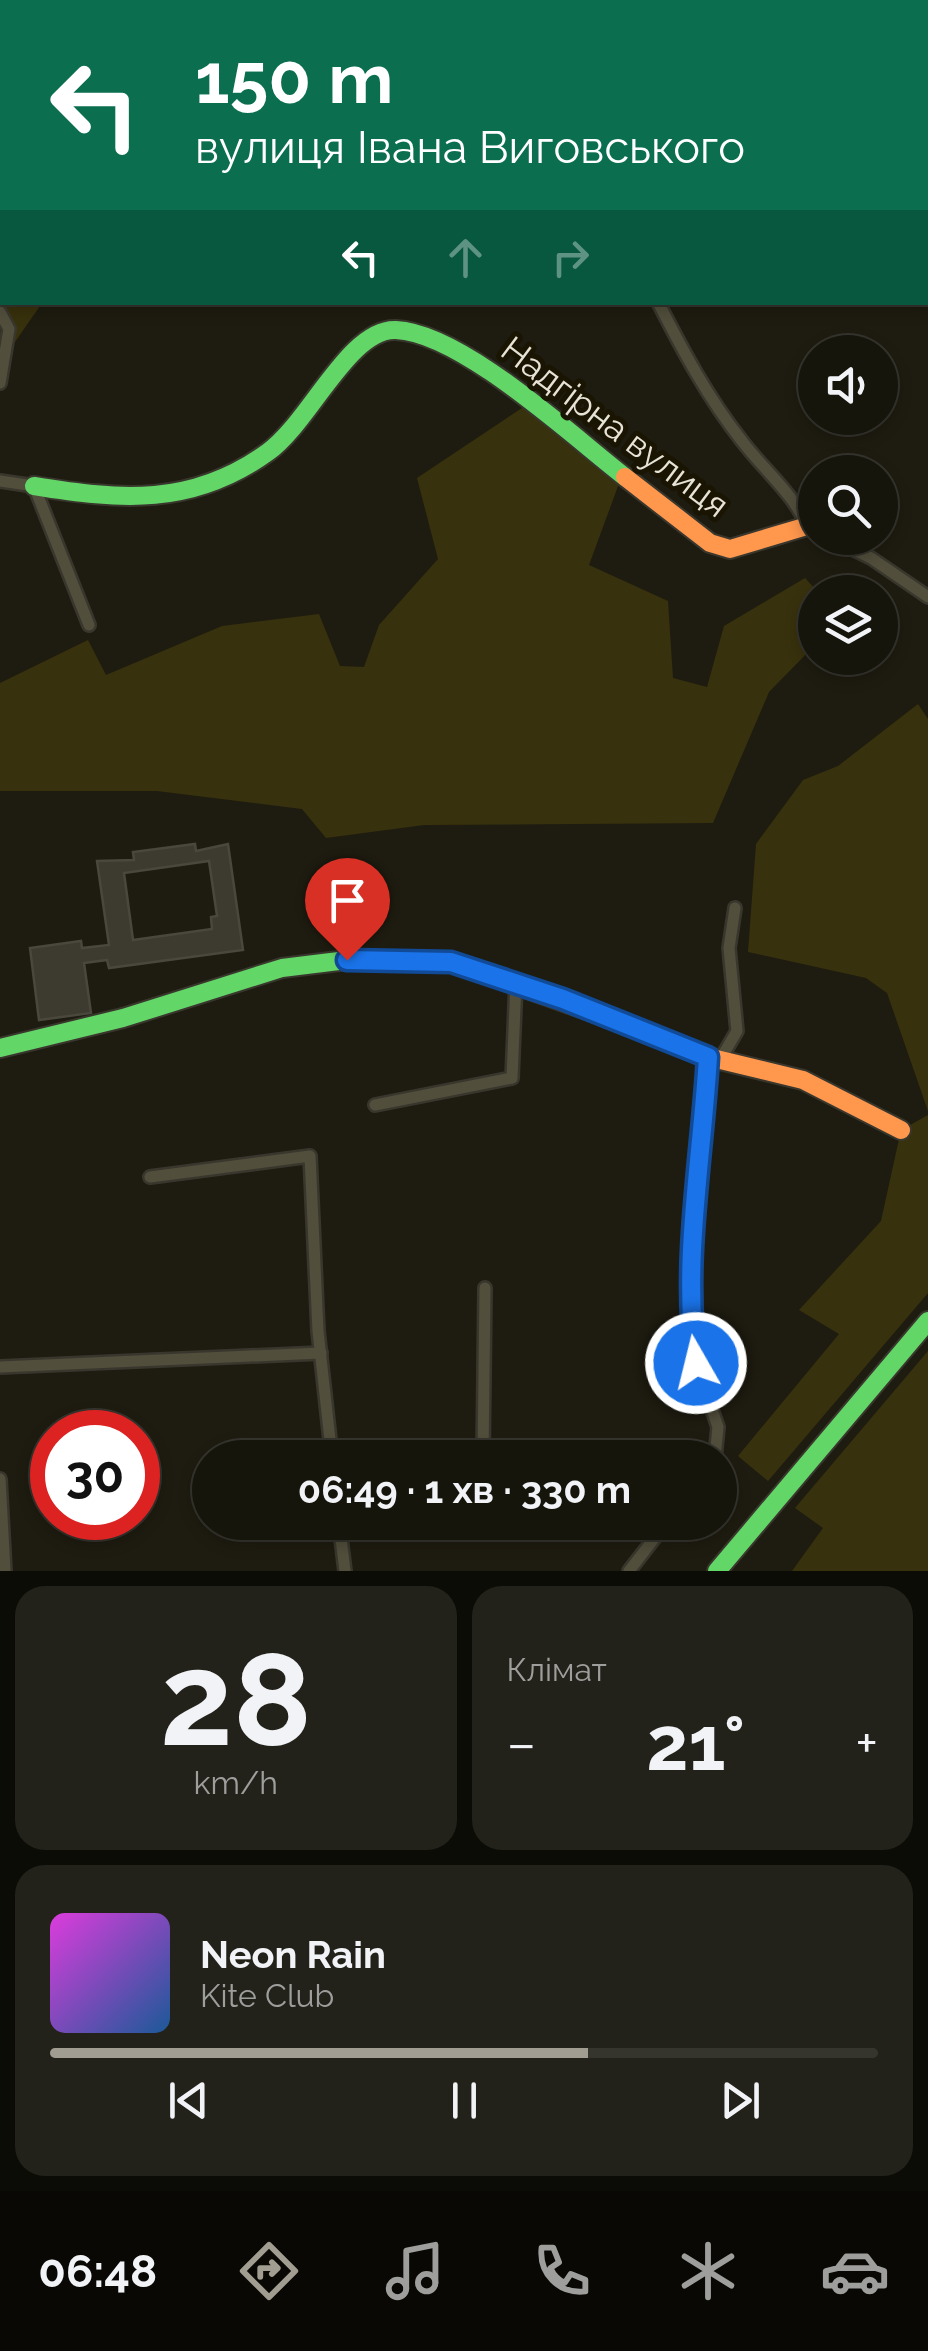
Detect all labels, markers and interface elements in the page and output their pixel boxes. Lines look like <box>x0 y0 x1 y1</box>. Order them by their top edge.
text: 150 m <box>195 37 393 119</box>
icon: left <box>30 40 160 170</box>
text: вулиця Івана Виговського <box>195 121 745 174</box>
icon: left <box>333 230 388 285</box>
icon: ahead <box>438 230 493 285</box>
icon: right <box>543 230 598 285</box>
street label: Надгірна вулиця <box>494 328 737 525</box>
map controls <box>798 335 898 675</box>
button: sound <box>798 335 898 435</box>
button: search <box>798 455 898 555</box>
button: layers <box>798 575 898 675</box>
pin <box>305 858 390 961</box>
icon: arrive <box>320 873 375 928</box>
position arrow <box>644 1311 748 1415</box>
speed limit sign: 30 <box>30 1410 160 1540</box>
text: 06:49 · 1 хв · 330 m <box>298 1467 631 1512</box>
text: 28 <box>160 1623 312 1775</box>
text: Клімат <box>507 1651 607 1688</box>
text: 21° <box>646 1699 745 1788</box>
text: − <box>507 1711 536 1776</box>
text: + <box>855 1711 878 1776</box>
text: km/h <box>194 1764 278 1801</box>
text: Neon Rain <box>200 1932 386 1977</box>
text: Kite Club <box>200 1977 334 2014</box>
icon: previous <box>161 2073 216 2128</box>
icon: pause <box>437 2073 492 2128</box>
icon: next <box>713 2073 768 2128</box>
icon: directions <box>234 2236 304 2306</box>
icon: music <box>380 2236 450 2306</box>
icon: phone <box>527 2236 597 2306</box>
icon: climate <box>673 2236 743 2306</box>
icon: car <box>820 2236 890 2306</box>
text: 06:48 <box>38 2245 157 2298</box>

